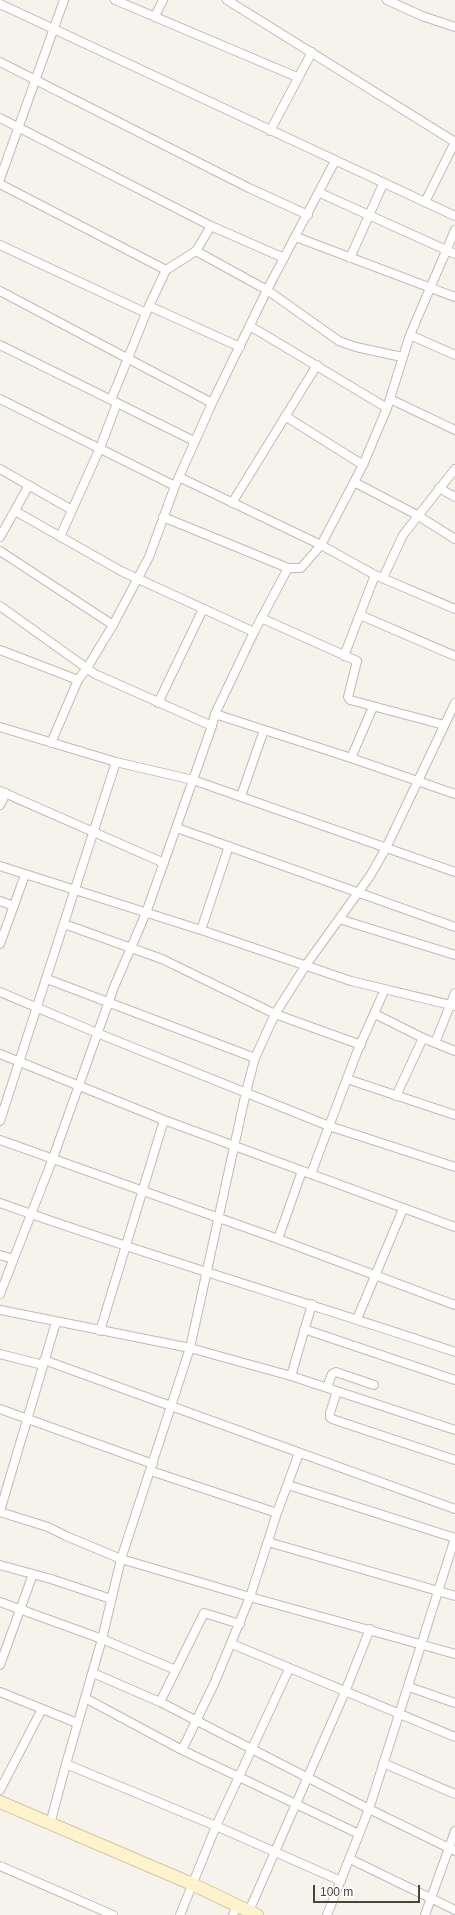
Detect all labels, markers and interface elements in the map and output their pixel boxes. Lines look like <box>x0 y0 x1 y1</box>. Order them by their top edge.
scale bar <box>315 1877 422 1903</box>
text: 100 m <box>320 1885 353 1899</box>

